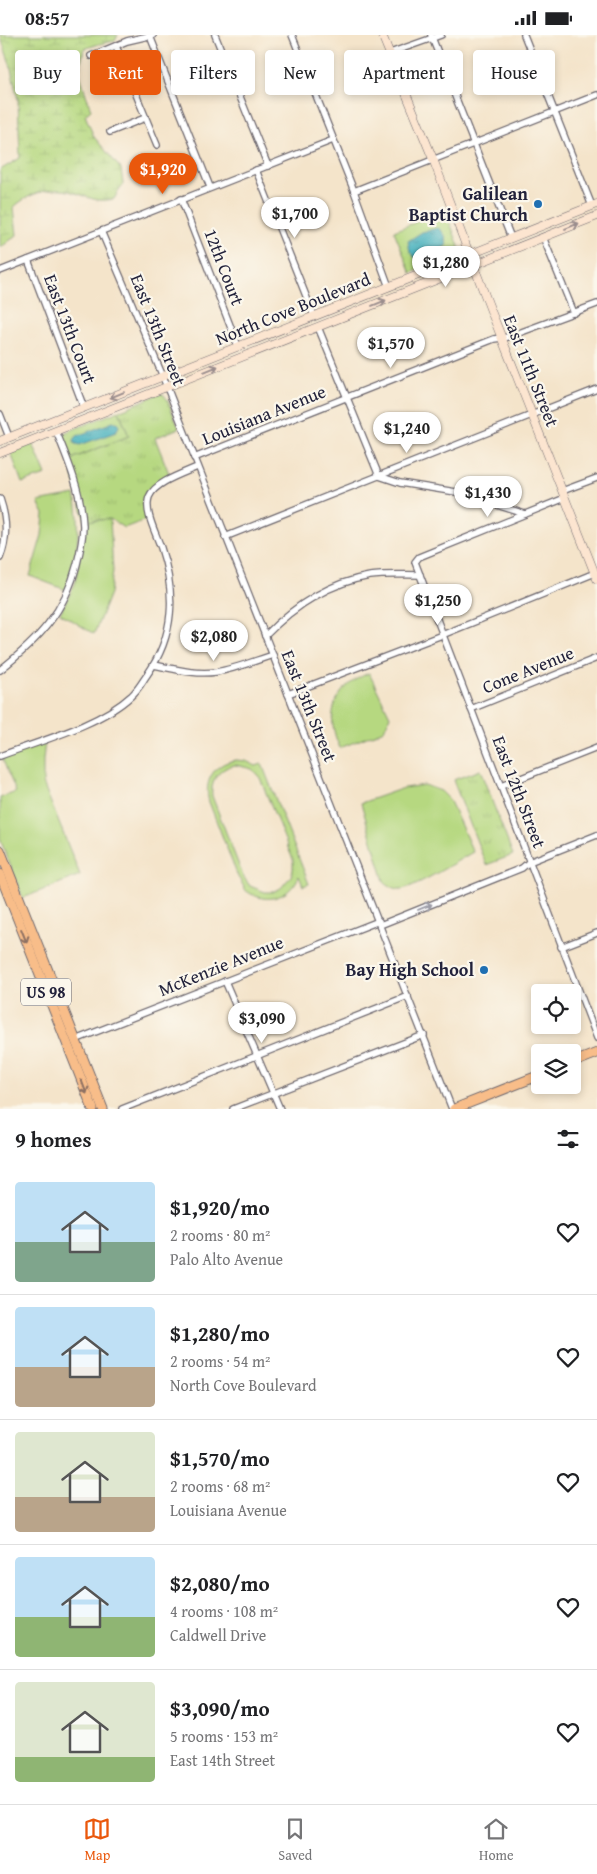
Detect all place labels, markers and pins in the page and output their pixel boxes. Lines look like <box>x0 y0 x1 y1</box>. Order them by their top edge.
pin: $1,920 <box>122 153 204 195</box>
place label: Galilean Baptist Church <box>409 180 528 228</box>
pin: $1,700 <box>254 197 336 239</box>
marker: Galilean Baptist Church <box>532 198 544 210</box>
pin: $1,280 <box>405 245 487 288</box>
pin: $1,570 <box>350 327 432 369</box>
pin: $1,240 <box>366 411 448 454</box>
pin: $1,430 <box>447 475 529 518</box>
pin: $1,250 <box>397 583 479 626</box>
pin: $2,080 <box>173 619 255 662</box>
place label: Bay High School <box>345 956 474 983</box>
marker: Bay High School <box>478 964 490 976</box>
pin: $3,090 <box>221 1001 303 1044</box>

